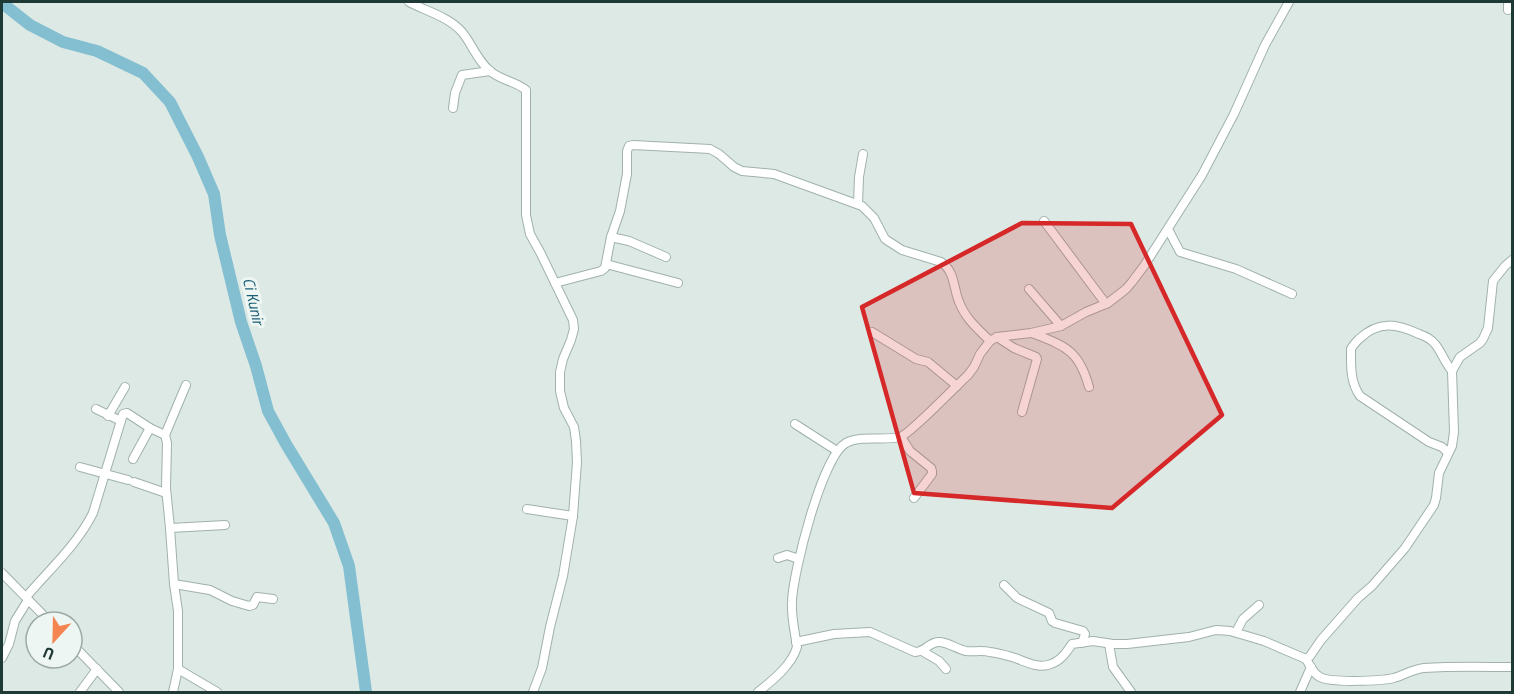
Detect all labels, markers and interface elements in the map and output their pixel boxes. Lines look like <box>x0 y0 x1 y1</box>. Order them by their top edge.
water label: Ci Kunir <box>237 275 271 329</box>
north arrow <box>24 610 84 670</box>
text: U <box>39 641 58 667</box>

